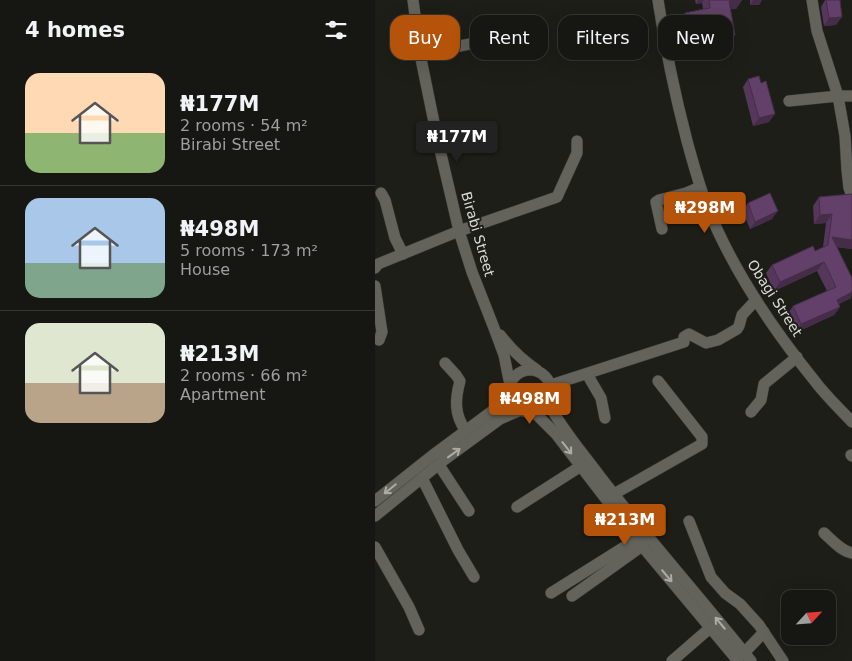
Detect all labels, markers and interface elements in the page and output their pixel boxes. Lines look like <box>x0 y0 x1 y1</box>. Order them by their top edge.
chip: Buy <box>390 15 460 60</box>
chip: Rent <box>470 15 548 60</box>
chip: Filters <box>558 15 648 60</box>
chip: New <box>658 15 733 60</box>
icon: filters <box>322 16 350 44</box>
text: 4 homes <box>25 18 125 42</box>
text: ₦177M <box>180 92 259 116</box>
icon: home <box>65 93 125 153</box>
text: 2 rooms · 54 m² <box>180 116 308 135</box>
pin: ₦177M <box>422 120 492 163</box>
text: ₦177M <box>427 127 487 146</box>
text: Birabi Street <box>180 135 280 154</box>
street label: Birabi Street <box>458 190 498 279</box>
pin: ₦298M <box>670 192 740 234</box>
text: ₦298M <box>675 198 735 217</box>
text: ₦498M <box>180 217 259 241</box>
icon: home <box>65 218 125 278</box>
text: 5 rooms · 173 m² <box>180 241 318 260</box>
street label: Obagi Street <box>744 257 806 340</box>
text: House <box>180 260 230 279</box>
text: ₦213M <box>180 342 259 366</box>
icon: home <box>65 343 125 403</box>
text: 2 rooms · 66 m² <box>180 366 308 385</box>
pin: ₦498M <box>495 382 565 425</box>
text: Apartment <box>180 385 266 404</box>
text: ₦498M <box>500 389 560 408</box>
one-way arrow <box>561 441 572 454</box>
one-way arrow <box>447 447 460 458</box>
one-way arrow <box>384 483 397 494</box>
pin: ₦213M <box>590 504 660 546</box>
text: ₦213M <box>595 510 655 529</box>
one-way arrow <box>661 570 673 583</box>
north arrow <box>781 590 836 645</box>
map controls <box>781 590 836 645</box>
one-way arrow <box>714 617 726 630</box>

